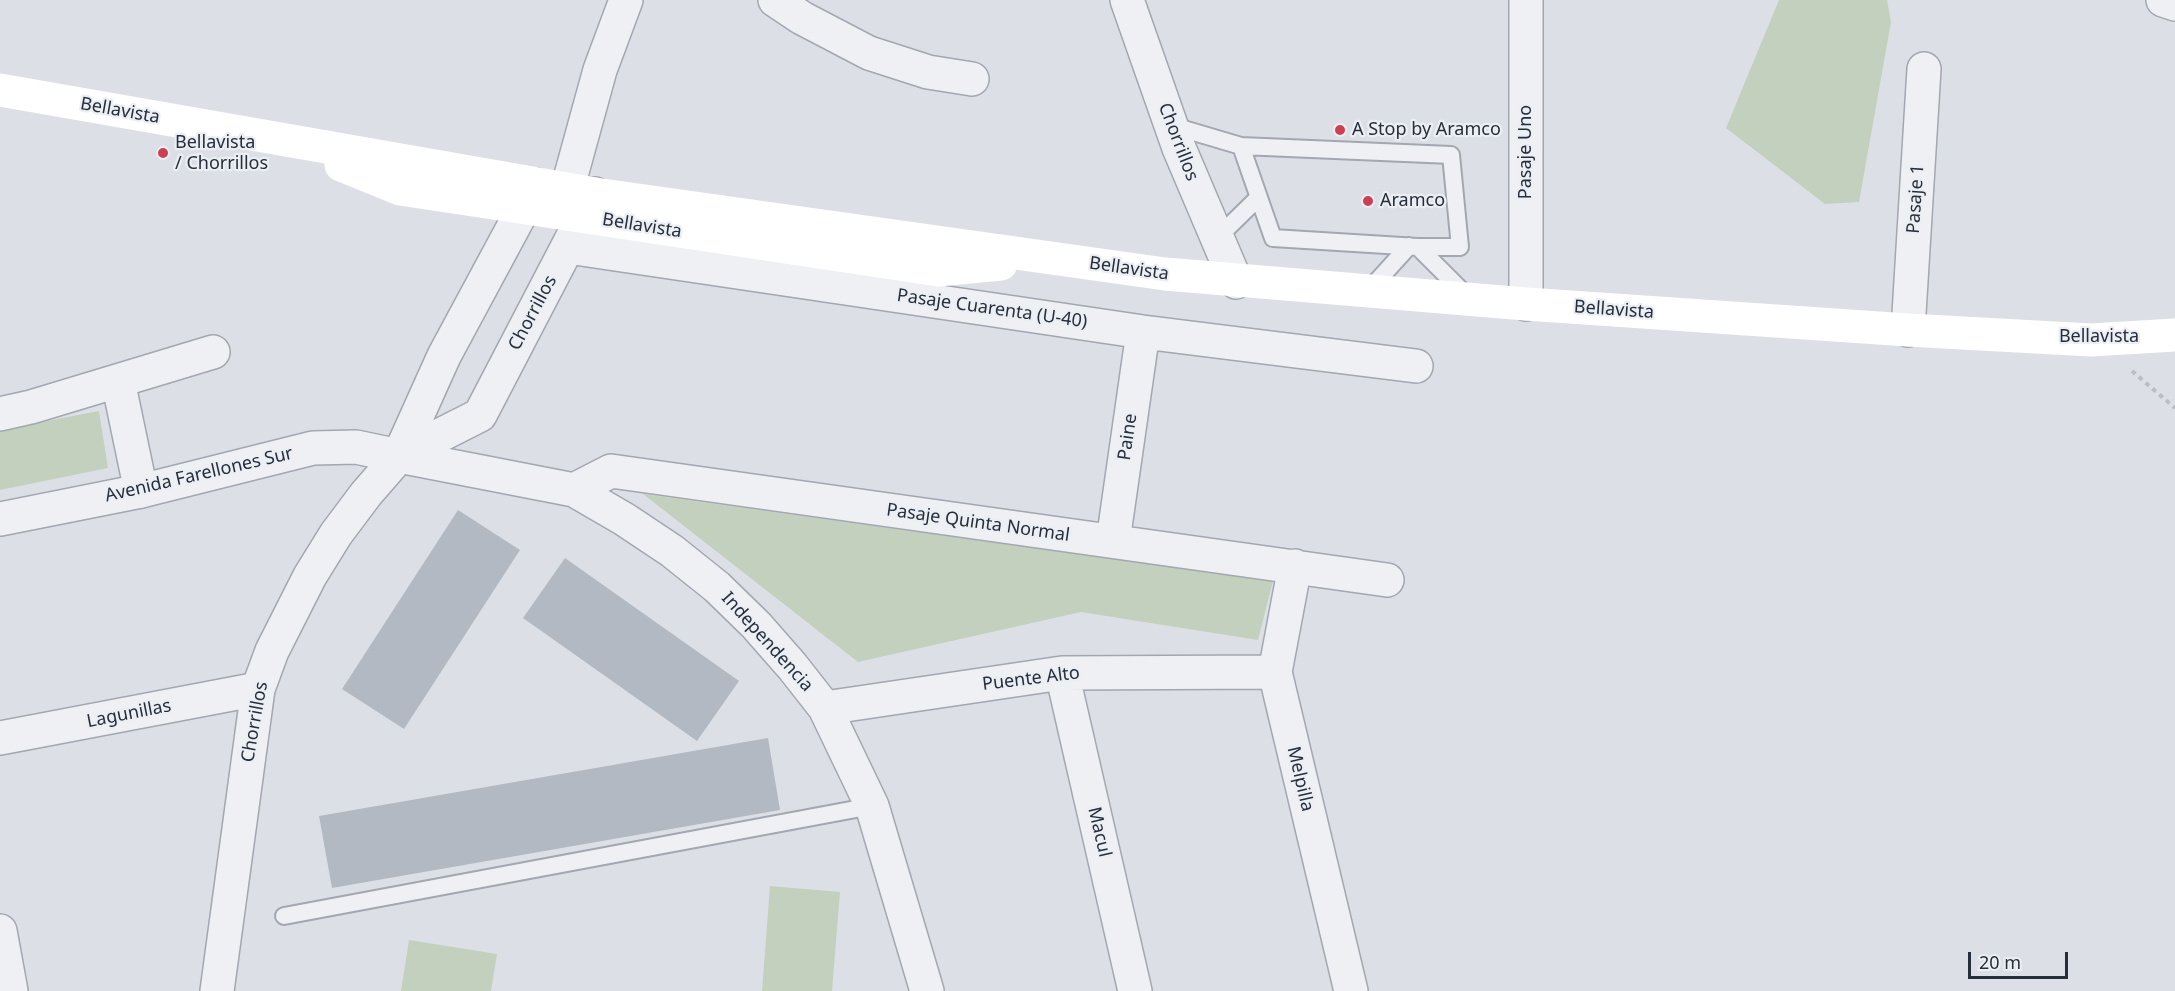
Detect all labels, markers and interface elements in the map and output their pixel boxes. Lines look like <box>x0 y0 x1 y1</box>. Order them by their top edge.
street label: Bellavista <box>79 93 161 129</box>
street label: Chorrillos <box>1153 100 1203 184</box>
street label: Pasaje Uno <box>1515 105 1537 199</box>
place label: A Stop by Aramco <box>1352 119 1501 141</box>
marker: A Stop by Aramco <box>1333 123 1347 137</box>
place label: Bellavista / Chorrillos <box>175 132 268 174</box>
marker: Bellavista / Chorrillos <box>156 146 170 160</box>
street label: Pasaje 1 <box>1903 164 1929 234</box>
place label: Aramco <box>1380 190 1445 212</box>
marker: Aramco <box>1361 194 1375 208</box>
street label: Bellavista <box>601 209 683 243</box>
street label: Bellavista <box>1088 253 1170 285</box>
street label: Chorrillos <box>504 272 562 354</box>
street label: Pasaje Cuarenta (U-40) <box>896 285 1088 333</box>
street label: Bellavista <box>1573 296 1655 324</box>
street label: Bellavista <box>2059 326 2139 348</box>
street label: Paine <box>1114 412 1142 462</box>
street label: Avenida Farellones Sur <box>103 443 295 507</box>
street label: Pasaje Quinta Normal <box>885 499 1071 547</box>
street label: Independencia <box>717 588 817 696</box>
street label: Puente Alto <box>981 662 1081 696</box>
street label: Chorrillos <box>237 680 273 764</box>
street label: Lagunillas <box>85 695 173 733</box>
street label: Melpilla <box>1282 744 1318 814</box>
street label: Macul <box>1083 805 1115 859</box>
scale bar <box>1971 940 2072 978</box>
text: 20 m <box>1979 950 2021 974</box>

